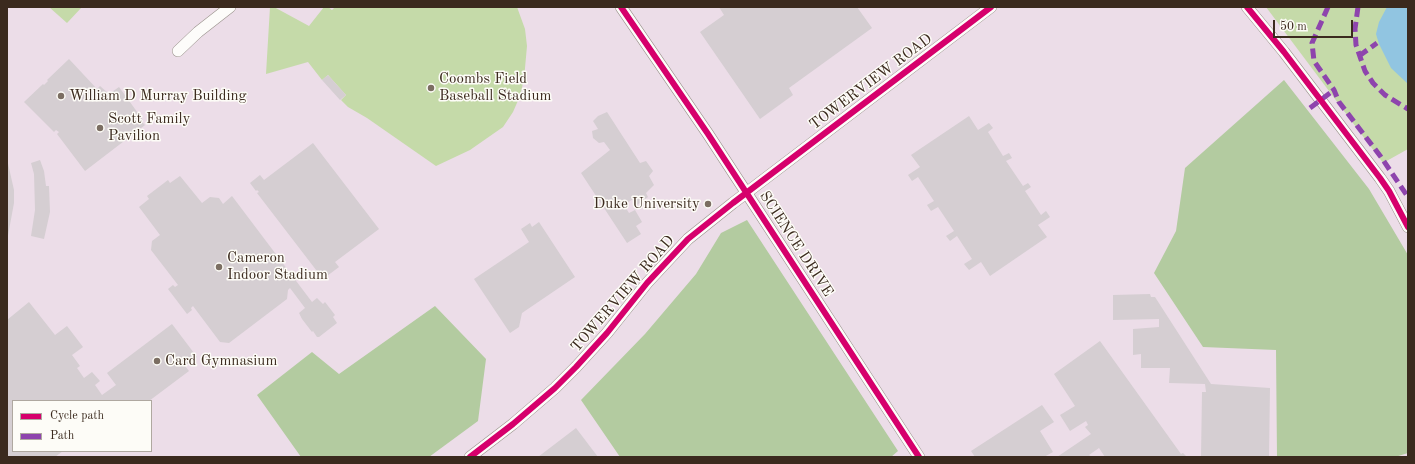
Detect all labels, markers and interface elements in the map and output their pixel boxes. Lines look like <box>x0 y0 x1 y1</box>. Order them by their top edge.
scale bar <box>1275 12 1355 38</box>
text: 50 m <box>1280 21 1307 33</box>
street label: TOWERVIEW ROAD <box>806 30 936 134</box>
place label: Coombs Field Baseball Stadium <box>439 70 551 105</box>
marker: Coombs Field Baseball Stadium <box>426 83 436 93</box>
place label: William D Murray Building <box>69 87 247 105</box>
marker: William D Murray Building <box>56 91 66 101</box>
place label: Scott Family Pavilion <box>108 110 191 145</box>
marker: Scott Family Pavilion <box>95 123 105 133</box>
street label: SCIENCE DRIVE <box>755 188 837 300</box>
place label: Duke University <box>594 195 700 213</box>
marker: Duke University <box>703 199 713 209</box>
street label: TOWERVIEW ROAD <box>567 232 679 356</box>
place label: Cameron Indoor Stadium <box>227 249 328 284</box>
marker: Cameron Indoor Stadium <box>214 262 224 272</box>
place label: Card Gymnasium <box>165 352 277 370</box>
marker: Card Gymnasium <box>152 356 162 366</box>
legend <box>12 400 152 452</box>
text: Cycle path <box>50 410 104 422</box>
text: Path <box>50 430 74 442</box>

